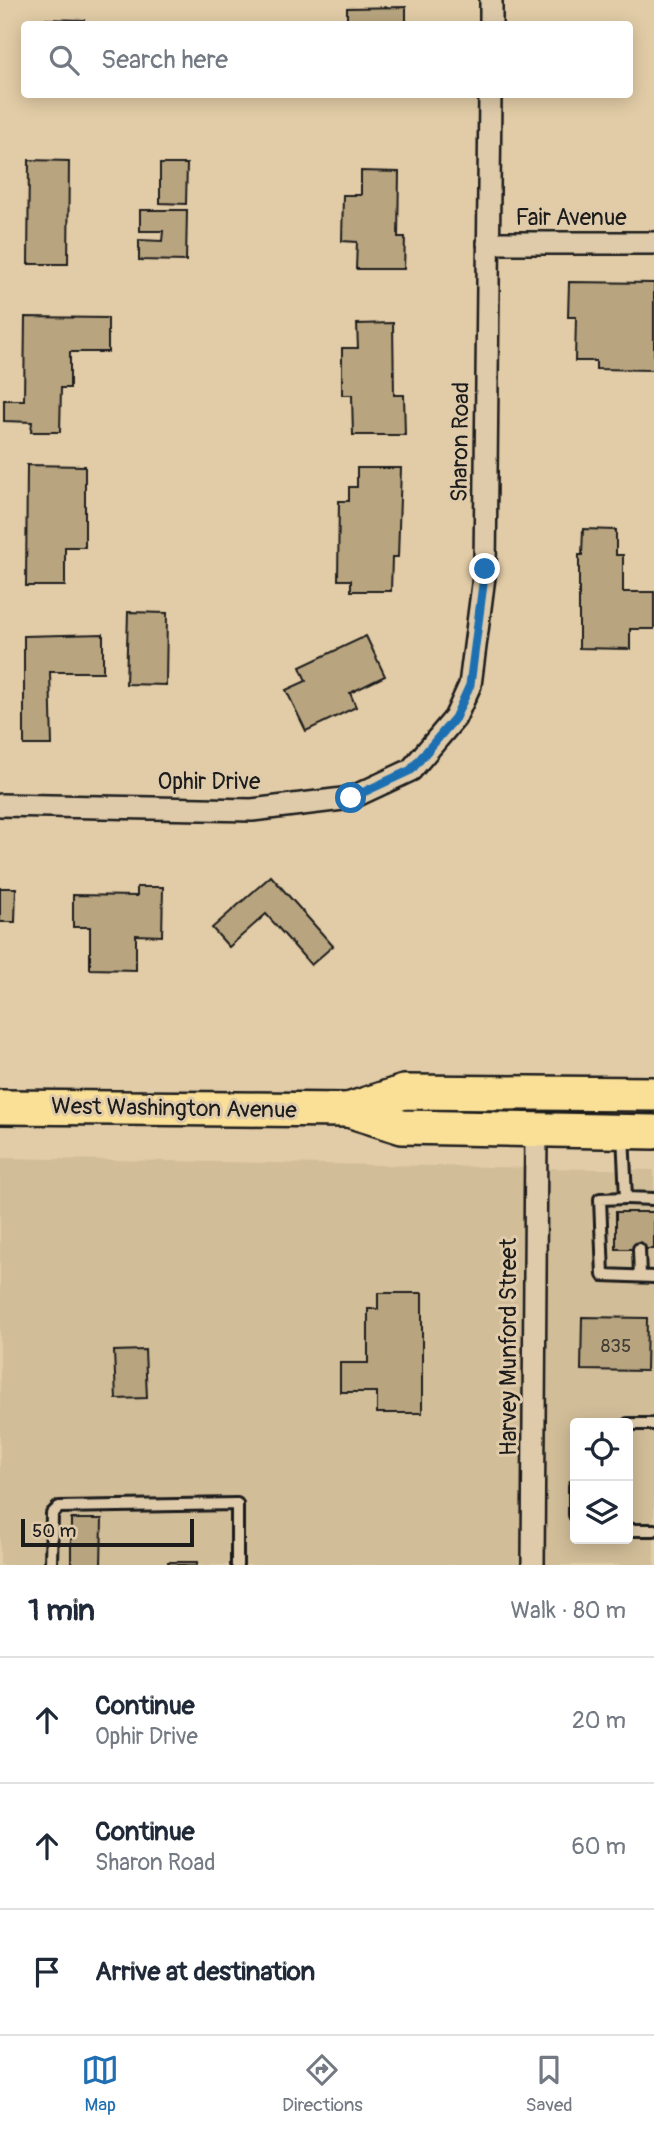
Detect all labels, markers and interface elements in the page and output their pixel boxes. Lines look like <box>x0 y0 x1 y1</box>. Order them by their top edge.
search box <box>21 21 633 98</box>
icon: search <box>45 41 83 79</box>
text: Search here <box>101 44 228 76</box>
street label: Fair Avenue <box>515 203 627 232</box>
street label: Sharon Road <box>444 382 476 502</box>
route end <box>469 553 500 584</box>
street label: Ophir Drive <box>158 767 261 796</box>
route start <box>335 782 366 813</box>
street label: West Washington Avenue <box>51 1091 298 1125</box>
street label: Harvey Munford Street <box>494 1237 523 1456</box>
house number: 835 <box>601 1334 631 1358</box>
map controls <box>570 1418 633 1544</box>
button: locate <box>570 1418 633 1481</box>
button: layers <box>570 1481 633 1544</box>
scale bar <box>21 1516 194 1548</box>
text: 50 m <box>32 1519 76 1543</box>
text: 1 min <box>28 1592 95 1629</box>
text: Walk · 80 m <box>510 1596 626 1625</box>
text: Continue <box>95 1690 195 1722</box>
icon: ahead <box>28 1701 66 1739</box>
text: 20 m <box>572 1706 626 1735</box>
text: Ophir Drive <box>95 1722 198 1751</box>
text: Continue <box>95 1816 195 1848</box>
icon: ahead <box>28 1827 66 1865</box>
text: 60 m <box>571 1832 626 1861</box>
text: Sharon Road <box>95 1848 215 1877</box>
icon: arrive <box>28 1953 66 1991</box>
text: Arrive at destination <box>95 1956 315 1988</box>
tab: Map <box>81 2051 119 2117</box>
tab: Directions <box>282 2051 363 2117</box>
tab: Saved <box>525 2051 573 2117</box>

